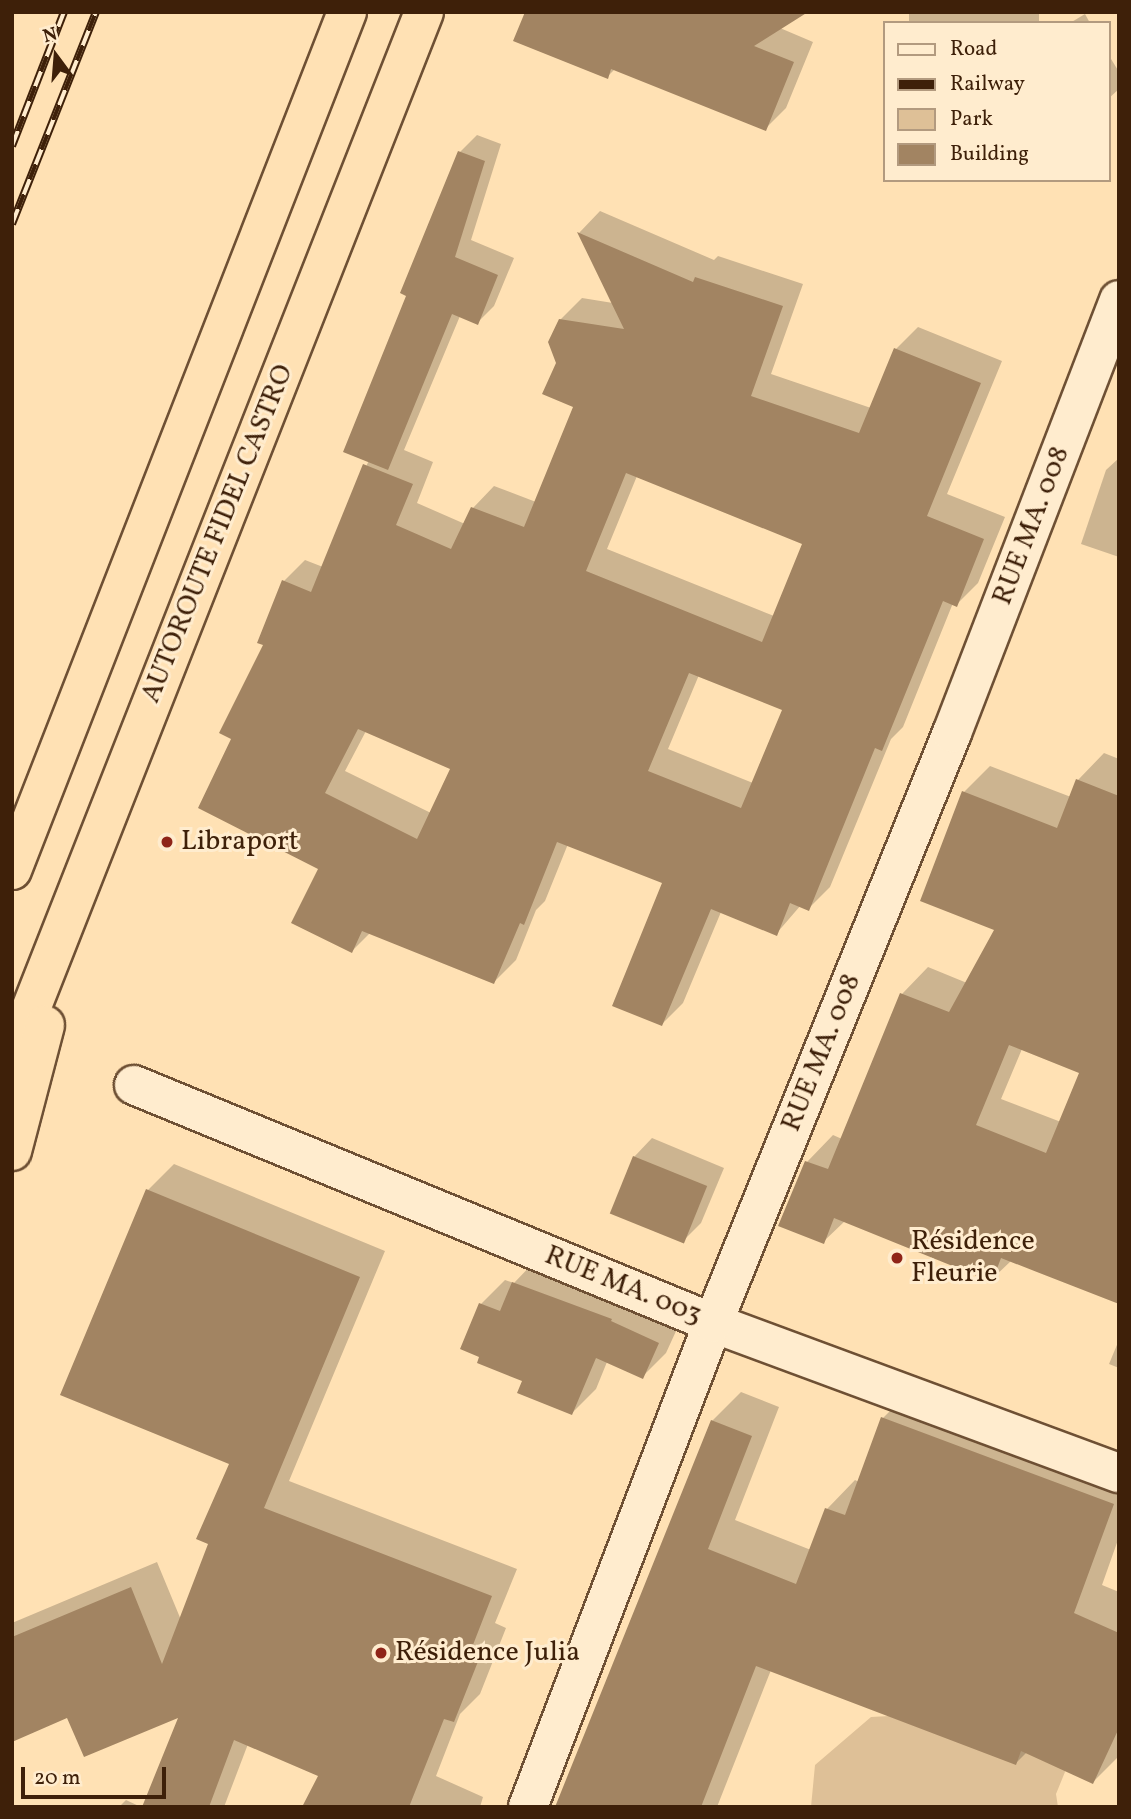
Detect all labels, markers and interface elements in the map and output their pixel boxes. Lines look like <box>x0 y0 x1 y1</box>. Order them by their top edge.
north arrow <box>21 21 91 91</box>
text: N <box>40 21 60 50</box>
legend <box>883 21 1110 182</box>
text: Road <box>950 35 997 64</box>
text: Railway <box>950 70 1025 99</box>
text: Park <box>950 105 993 134</box>
text: Building <box>950 140 1029 169</box>
street label: AUTOROUTE FIDEL CASTRO <box>135 360 301 708</box>
street label: RUE MA. 008 <box>986 442 1078 610</box>
place label: Libraport <box>181 825 299 859</box>
marker: Libraport <box>159 834 175 850</box>
street label: RUE MA. 008 <box>775 969 869 1137</box>
place label: Résidence Fleurie <box>911 1225 1035 1291</box>
street label: RUE MA. 003 <box>540 1239 706 1333</box>
marker: Résidence Fleurie <box>889 1250 905 1266</box>
place label: Résidence Julia <box>395 1636 580 1670</box>
marker: Résidence Julia <box>373 1645 389 1661</box>
scale bar <box>24 1752 170 1796</box>
text: 20 m <box>34 1764 80 1793</box>

